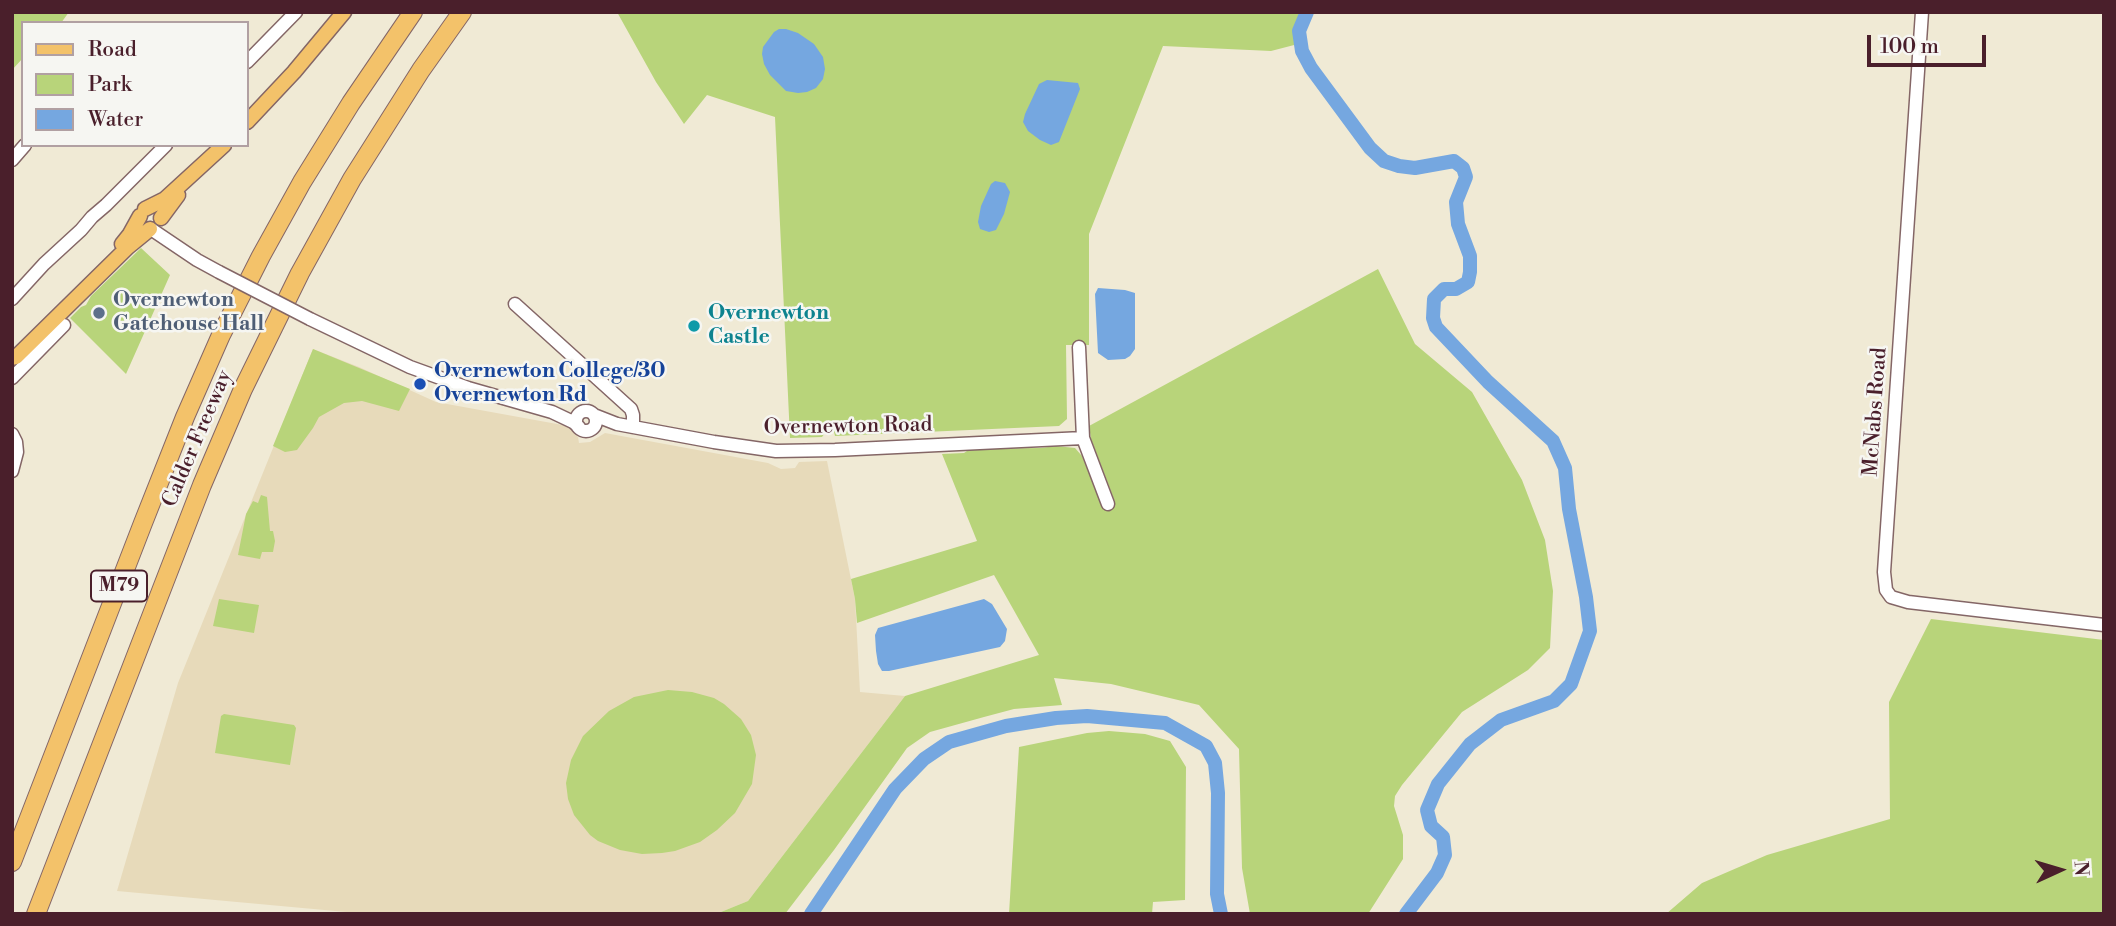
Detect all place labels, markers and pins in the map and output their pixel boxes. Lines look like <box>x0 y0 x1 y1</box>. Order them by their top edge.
place label: Overnewton Gatehouse Hall <box>113 288 264 338</box>
place label: Overnewton Castle <box>708 301 829 351</box>
marker: Overnewton Gatehouse Hall <box>91 305 107 321</box>
marker: Overnewton Castle <box>686 318 702 334</box>
place label: Overnewton College/30 Overnewton Rd <box>434 359 666 409</box>
marker: Overnewton College/30 Overnewton Rd <box>412 376 428 392</box>

